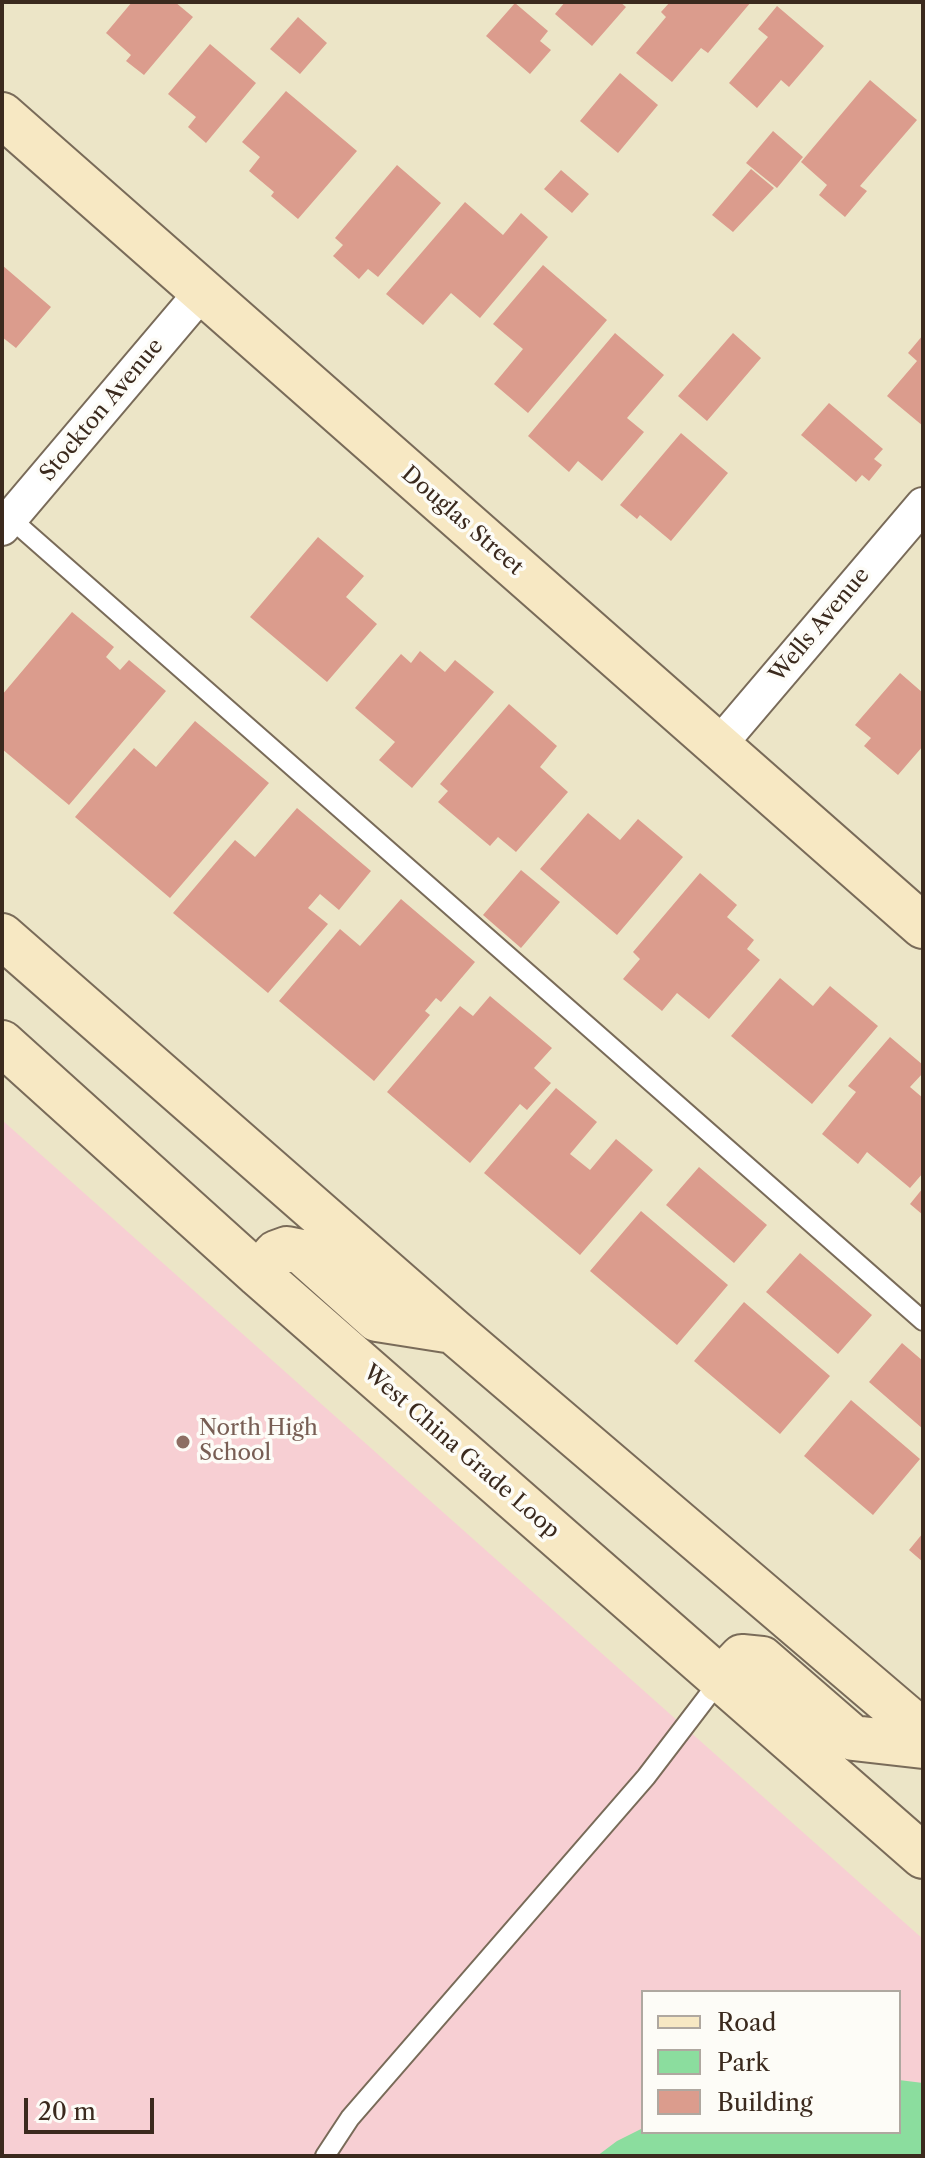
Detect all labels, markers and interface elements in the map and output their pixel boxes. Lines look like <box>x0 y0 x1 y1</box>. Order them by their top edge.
street label: Stockton Avenue <box>35 333 169 487</box>
street label: Douglas Street <box>396 461 528 581</box>
street label: Wells Avenue <box>764 562 876 688</box>
street label: West China Grade Loop <box>358 1360 564 1544</box>
place label: North High School <box>199 1416 318 1468</box>
marker: North High School <box>174 1433 192 1451</box>
legend <box>641 1990 901 2134</box>
text: Road <box>717 2008 776 2037</box>
text: Park <box>717 2048 769 2077</box>
scale bar <box>28 2082 158 2132</box>
text: Building <box>717 2088 813 2117</box>
text: 20 m <box>38 2097 96 2126</box>

